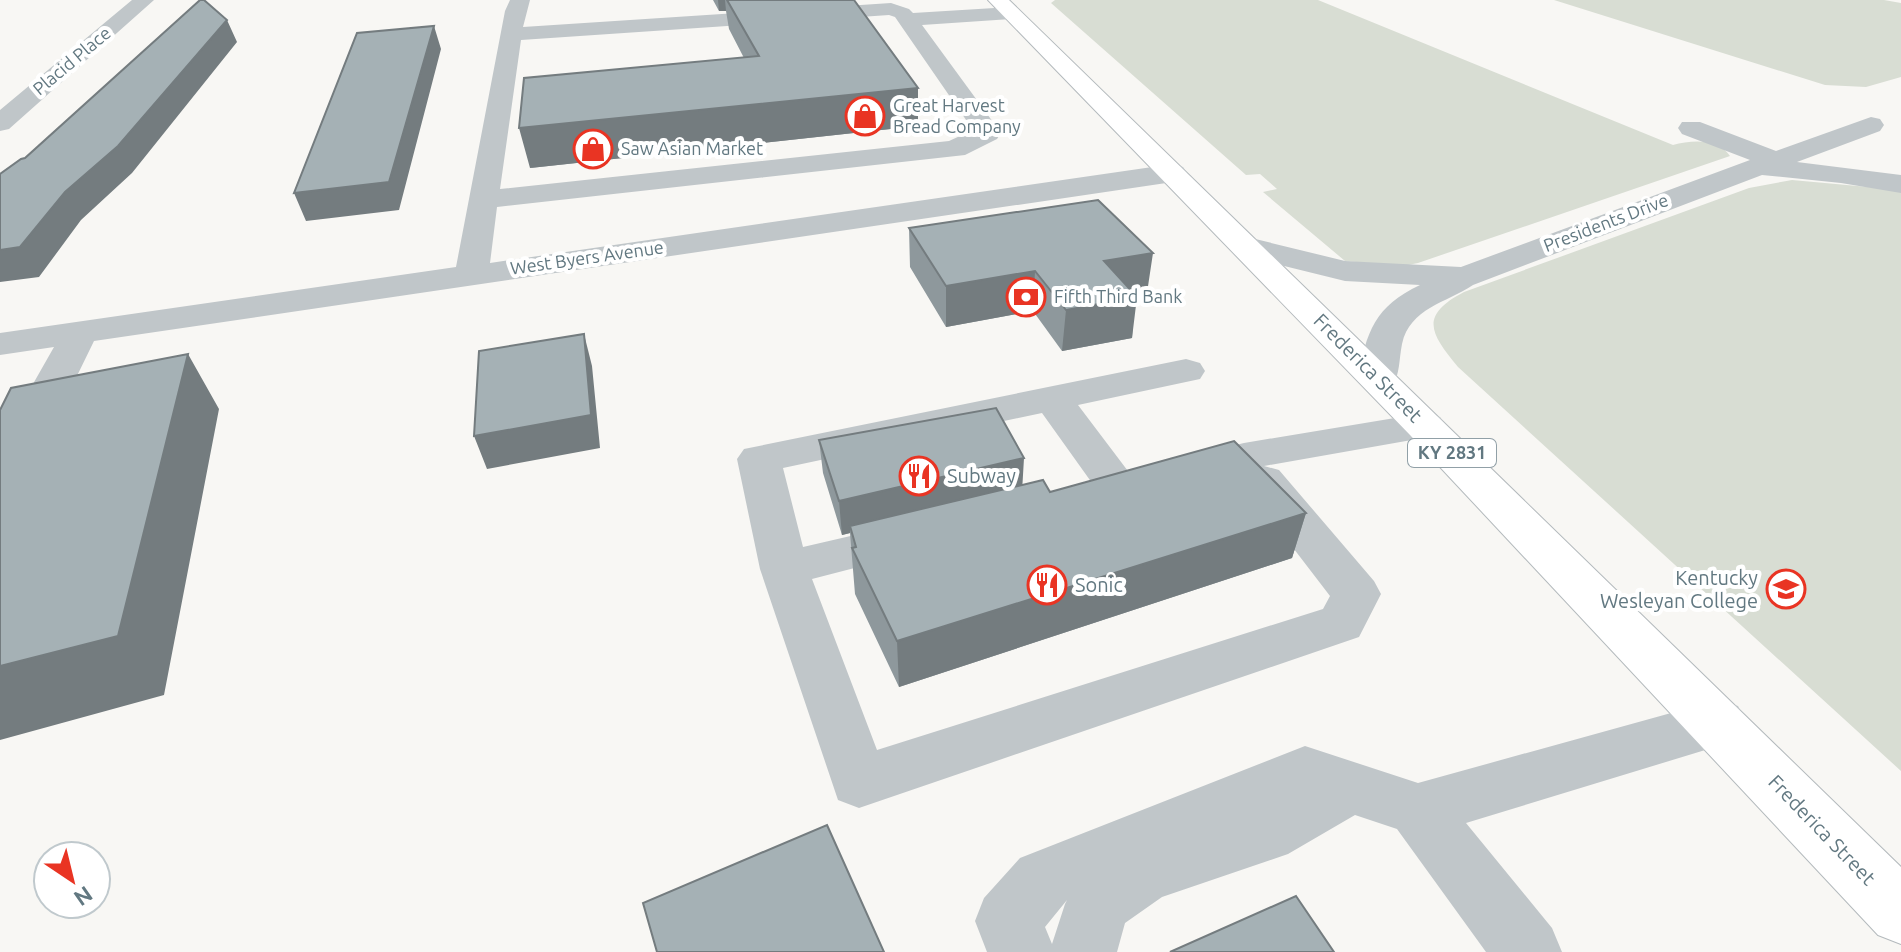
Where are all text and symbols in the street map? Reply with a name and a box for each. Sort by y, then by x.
street label: Placid Place [28,22,114,98]
shop icon: Great Harvest Bread Company [844,95,886,137]
place label: Great Harvest Bread Company [893,95,1021,136]
shop icon: Saw Asian Market [572,128,614,170]
place label: Saw Asian Market [621,138,763,158]
street label: Presidents Drive [1540,189,1671,255]
street label: West Byers Avenue [509,236,665,278]
bank icon: Fifth Third Bank [1005,276,1047,318]
place label: Fifth Third Bank [1054,286,1182,306]
street label: Frederica Street [1309,309,1427,427]
road number: KY 2831 [1408,439,1496,467]
restaurant icon: Subway [898,455,940,497]
place label: Subway [947,464,1016,487]
restaurant icon: Sonic [1026,564,1068,606]
place label: Kentucky Wesleyan College [1600,566,1758,612]
school or university icon: Kentucky Wesleyan College [1765,568,1807,610]
place label: Sonic [1075,573,1123,596]
street label: Frederica Street [1764,770,1881,889]
north arrow [32,840,112,920]
text: N [70,882,98,912]

